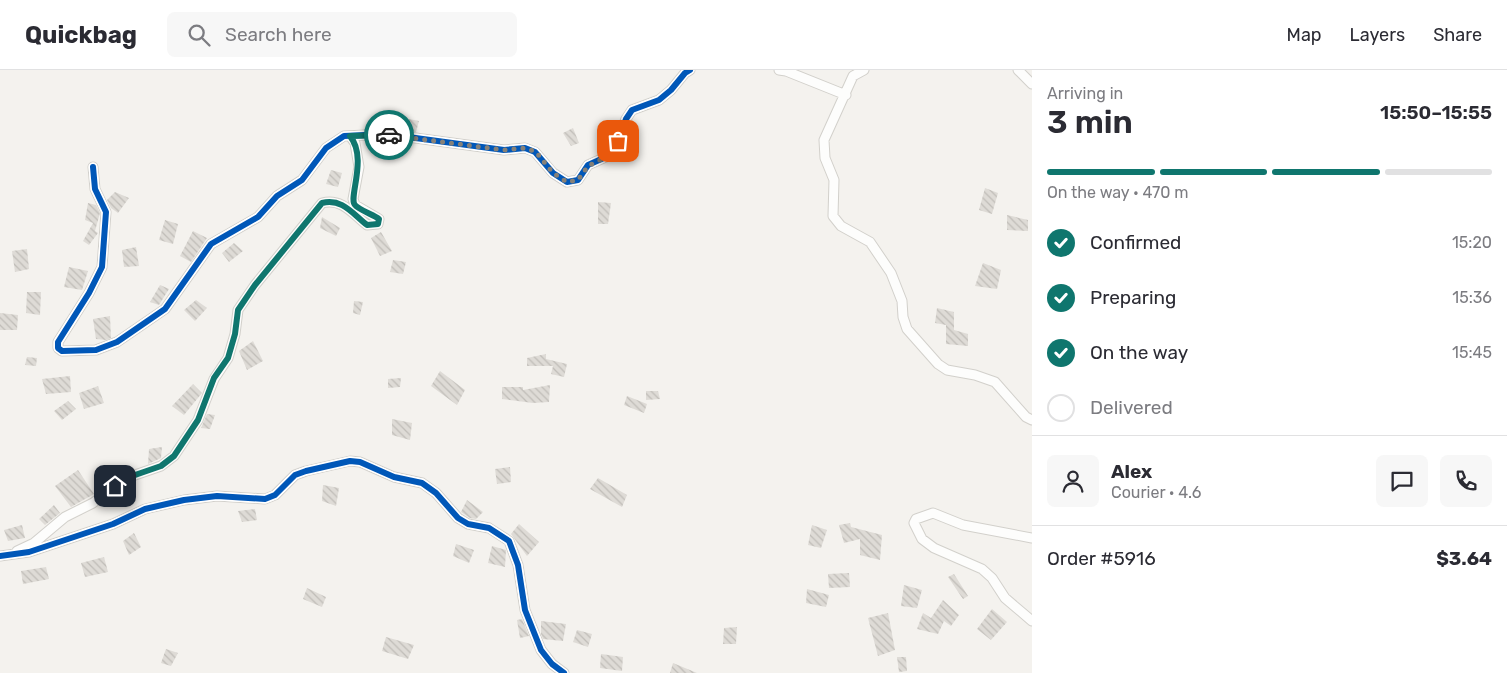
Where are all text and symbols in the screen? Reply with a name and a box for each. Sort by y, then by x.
search box [167,12,517,57]
text: Quickbag [25,21,137,49]
icon: search [185,21,213,49]
text: Search here [225,23,332,46]
text: Map [1287,24,1322,46]
text: Layers [1350,24,1405,46]
text: Share [1433,24,1482,46]
text: Arriving in [1047,84,1123,103]
text: 15:50–15:55 [1380,101,1492,124]
text: 3 min [1047,103,1133,141]
courier [364,110,414,160]
pin [597,120,639,162]
icon: car [375,121,403,149]
icon: bag [604,127,632,155]
text: On the way · 470 m [1047,183,1189,202]
icon: check [1047,229,1075,257]
text: Confirmed [1090,231,1181,254]
text: 15:20 [1452,233,1492,252]
icon: check [1047,284,1075,312]
text: Preparing [1090,286,1176,309]
text: 15:36 [1452,288,1492,307]
icon: check [1047,339,1075,367]
text: On the way [1090,341,1188,364]
text: 15:45 [1452,343,1492,362]
text: Delivered [1090,396,1173,419]
button: person [1047,455,1099,507]
button: chat [1376,455,1428,507]
button: phone [1440,455,1492,507]
text: Alex [1111,460,1152,483]
pin [94,465,136,507]
icon: home [101,472,129,500]
text: Courier · 4.6 [1111,483,1201,502]
text: Order #5916 [1047,547,1156,570]
text: $3.64 [1436,547,1492,570]

